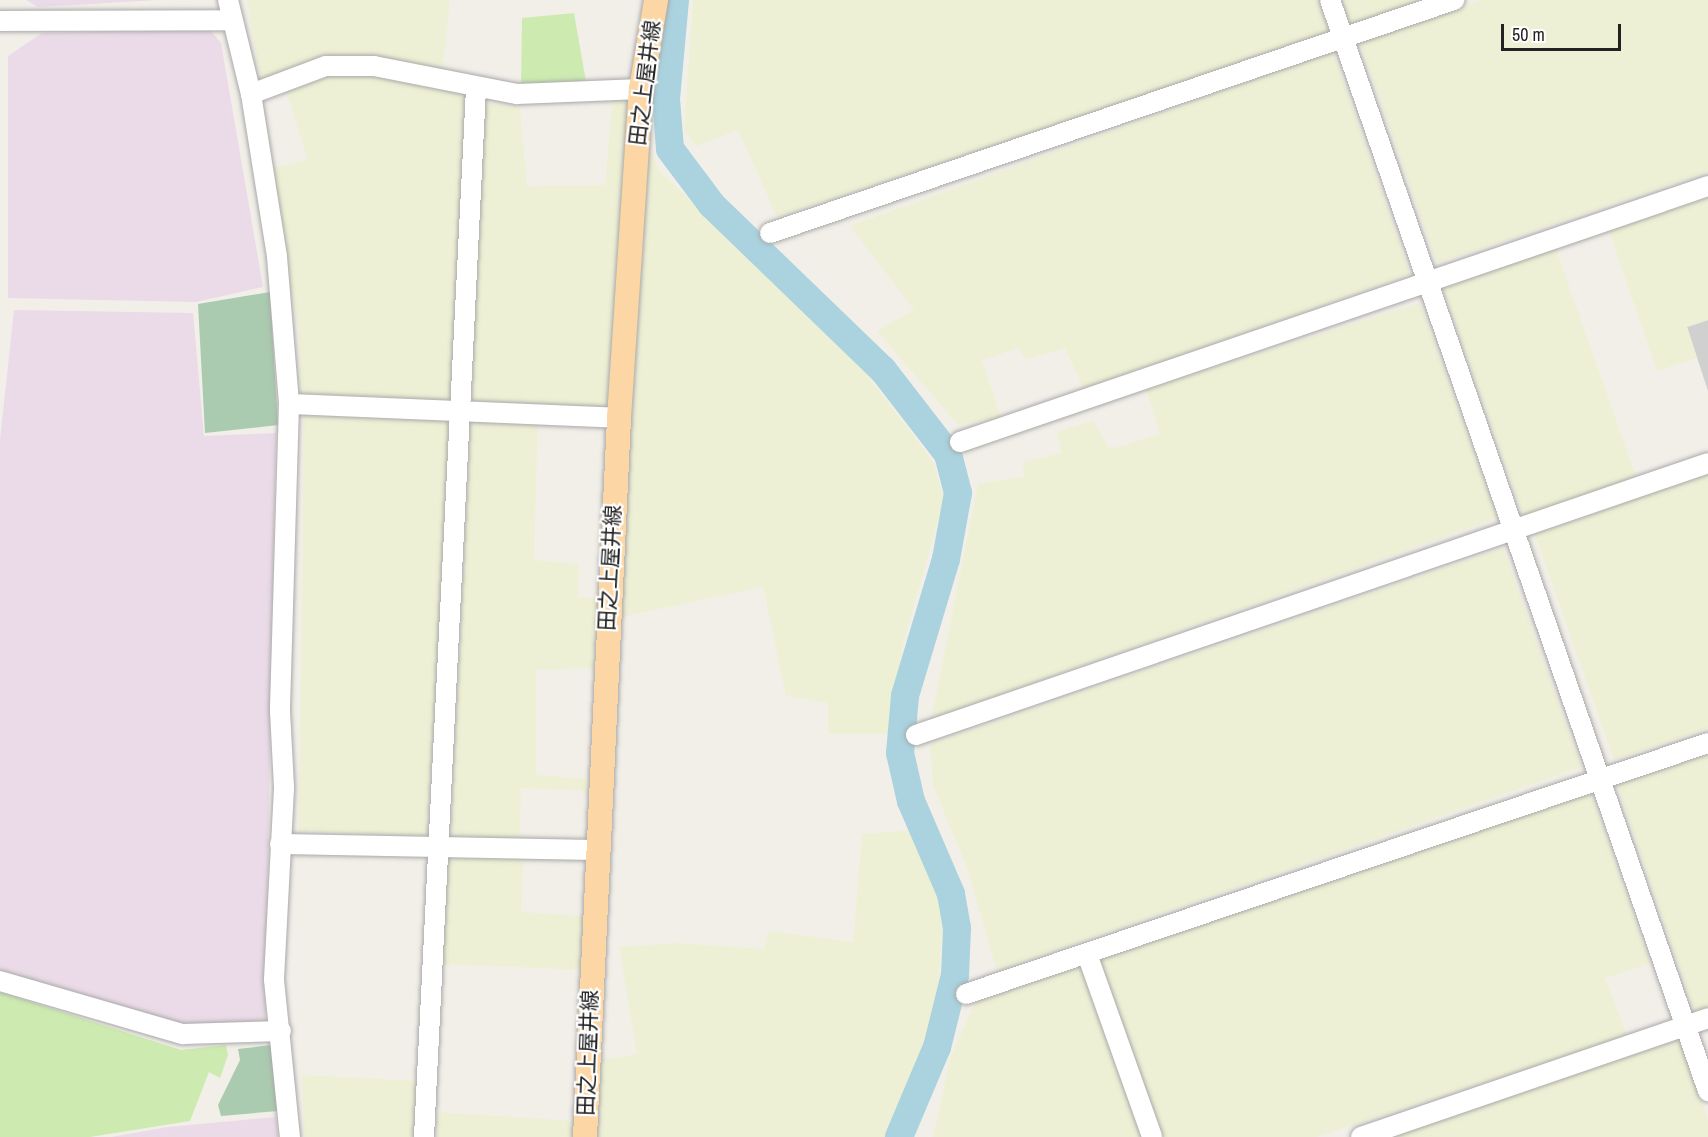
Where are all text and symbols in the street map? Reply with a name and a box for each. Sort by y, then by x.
scale bar [1504,12,1624,50]
street label: 田之上屋井線 [625,19,665,147]
text: 50 m [1512,22,1545,47]
street label: 田之上屋井線 [594,504,626,632]
street label: 田之上屋井線 [573,990,603,1116]

